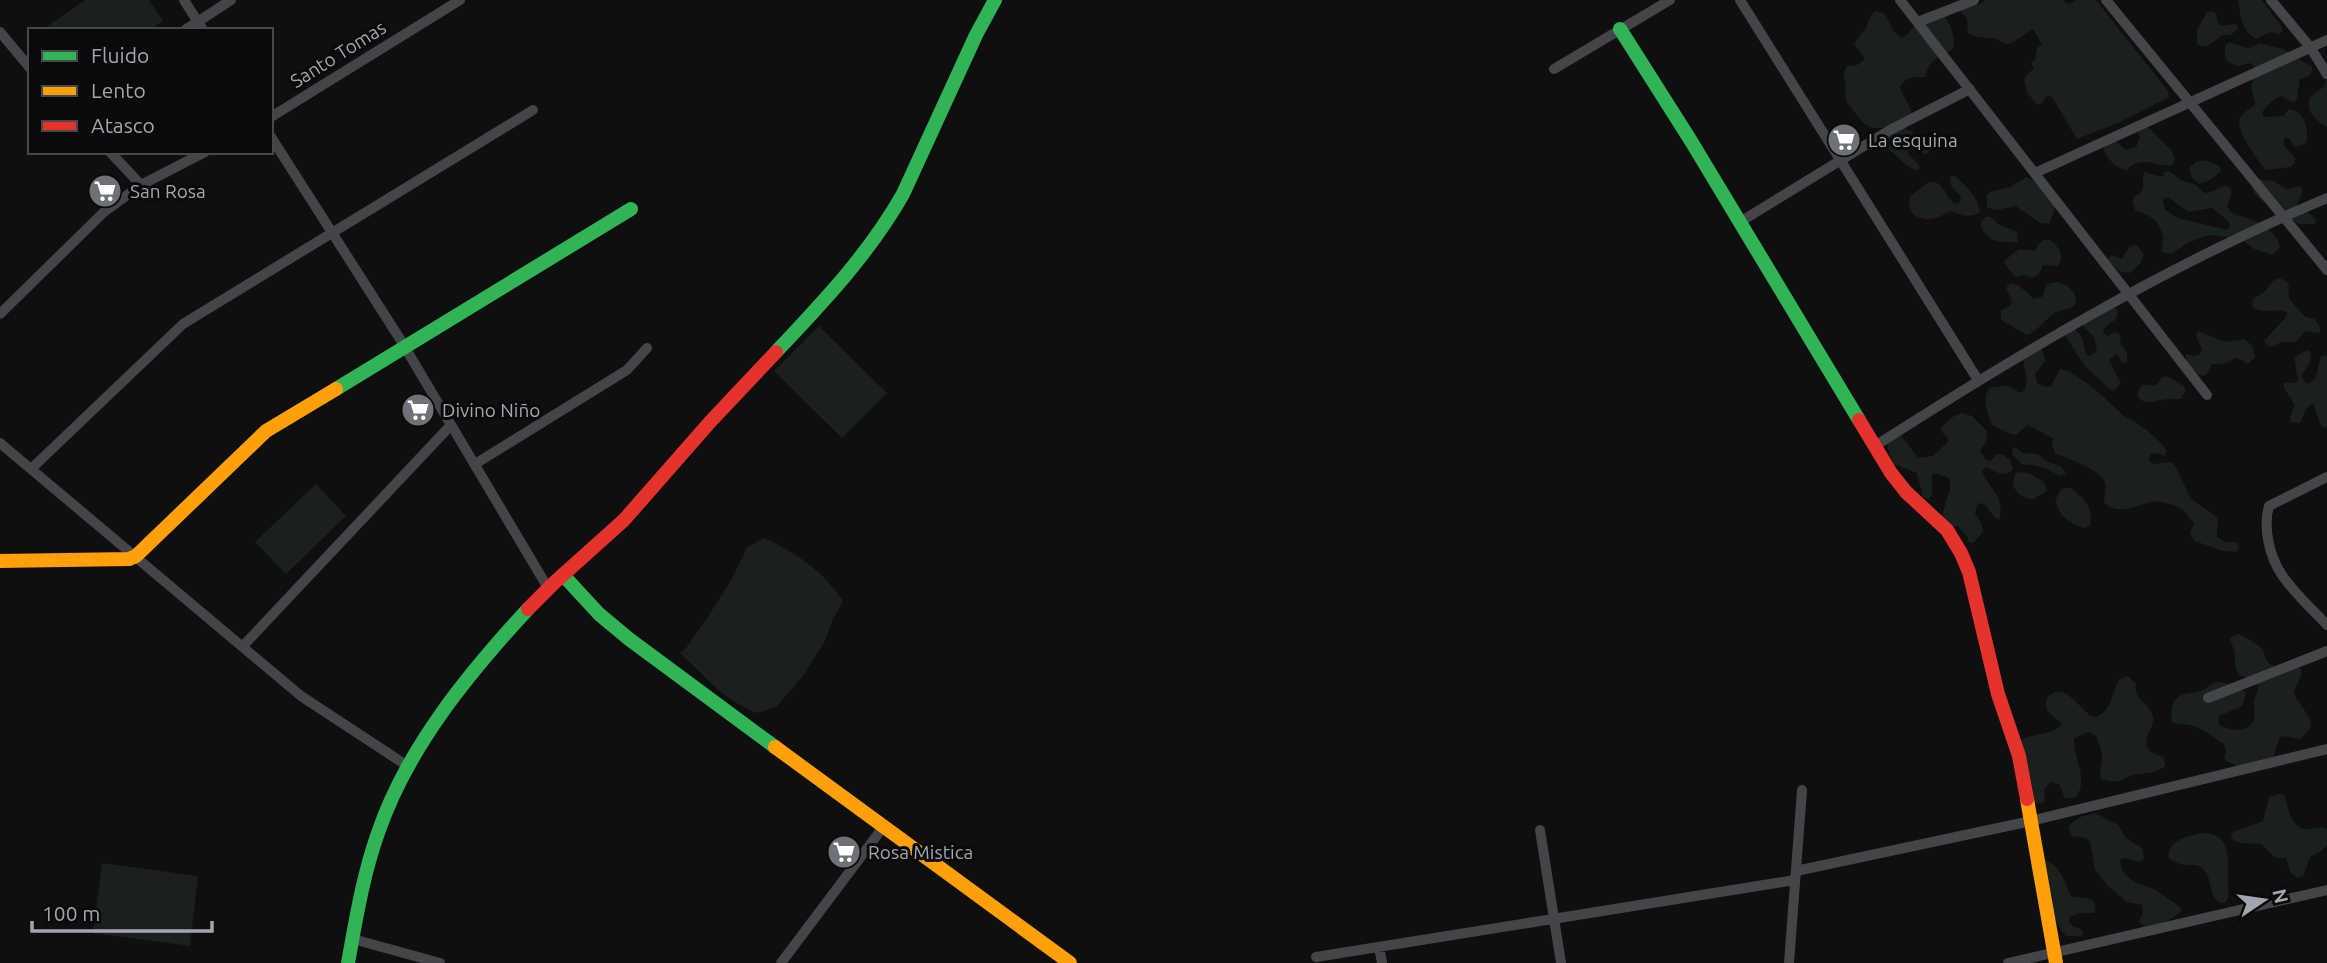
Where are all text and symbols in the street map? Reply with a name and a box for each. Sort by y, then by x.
street label: Santo Tomas [286,16,390,92]
legend [28,28,273,154]
text: Fluido [91,43,149,67]
text: Lento [91,78,146,102]
text: Atasco [91,113,155,137]
supermarket icon: La esquina [1825,121,1863,159]
place label: La esquina [1868,129,1958,151]
supermarket icon: San Rosa [86,172,124,210]
place label: San Rosa [130,180,206,202]
supermarket icon: Divino Niño [399,391,437,429]
place label: Divino Niño [442,399,540,421]
supermarket icon: Rosa Mistica [825,833,863,871]
place label: Rosa Mistica [868,841,973,863]
north arrow [2229,865,2299,935]
text: N [2268,887,2293,906]
scale bar [32,890,212,934]
text: 100 m [42,901,100,925]

